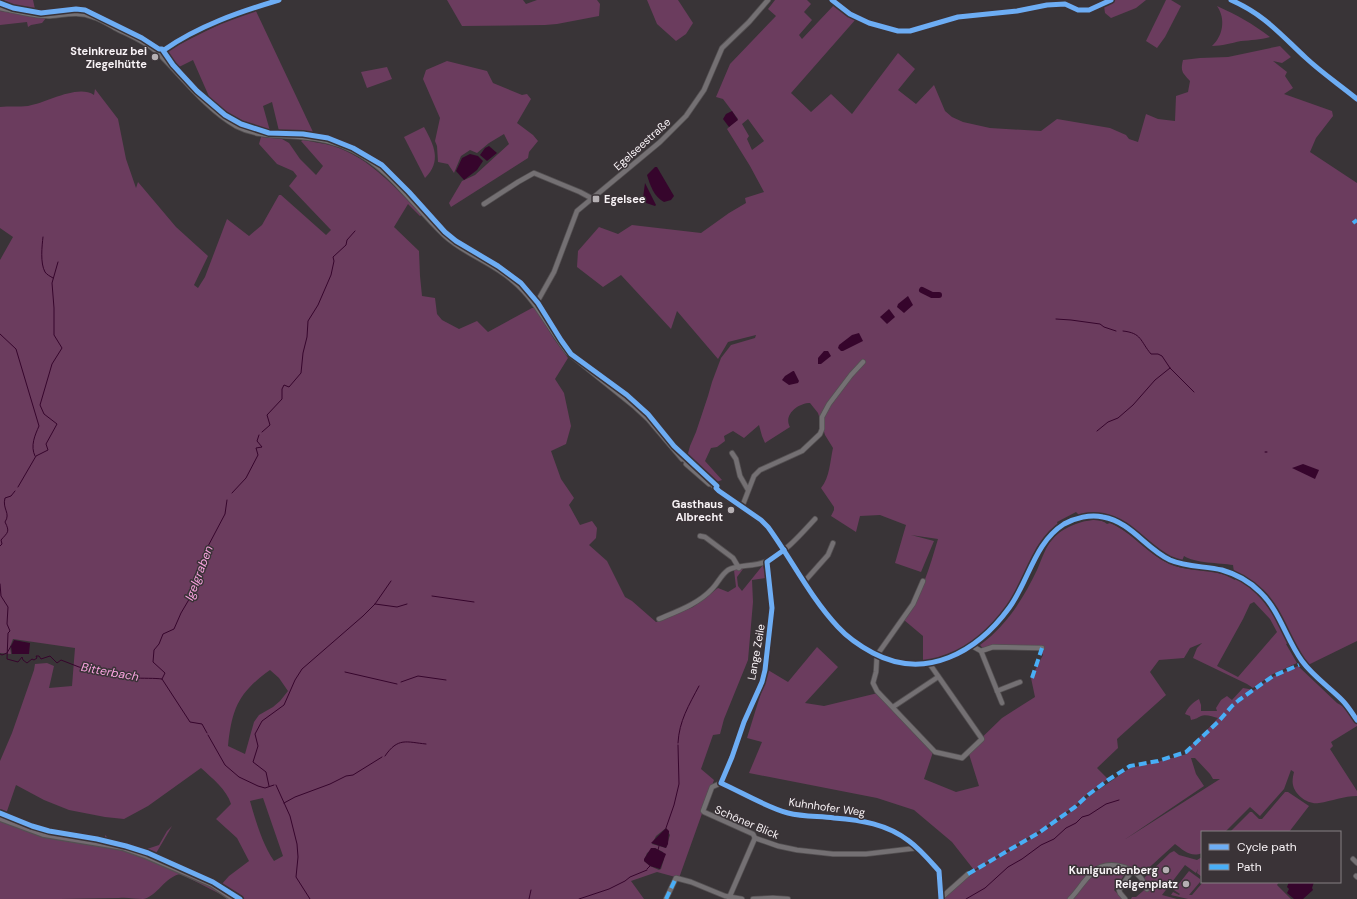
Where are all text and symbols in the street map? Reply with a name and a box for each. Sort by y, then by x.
place label: Steinkreuz bei Ziegelhütte [70,44,147,71]
marker: Steinkreuz bei Ziegelhütte [150,52,160,62]
street label: Egelseestraße [611,115,673,173]
place label: Egelsee [604,192,646,206]
marker: Egelsee [591,194,601,204]
place label: Gasthaus Albrecht [672,497,723,524]
marker: Gasthaus Albrecht [726,505,736,515]
water label: Igelgraben [181,543,217,603]
street label: Lange Zeile [744,623,768,681]
water label: Bitterbach [80,659,140,685]
street label: Kuhnhofer Weg [788,795,866,819]
street label: Schöner Blick [713,802,782,842]
legend [1201,831,1341,883]
text: Cycle path [1237,839,1297,855]
text: Path [1237,859,1262,875]
place label: Kunigundenberg [1069,863,1158,877]
marker: Kunigundenberg [1161,865,1171,875]
place label: Reigenplatz [1115,877,1178,891]
marker: Reigenplatz [1181,879,1191,889]

